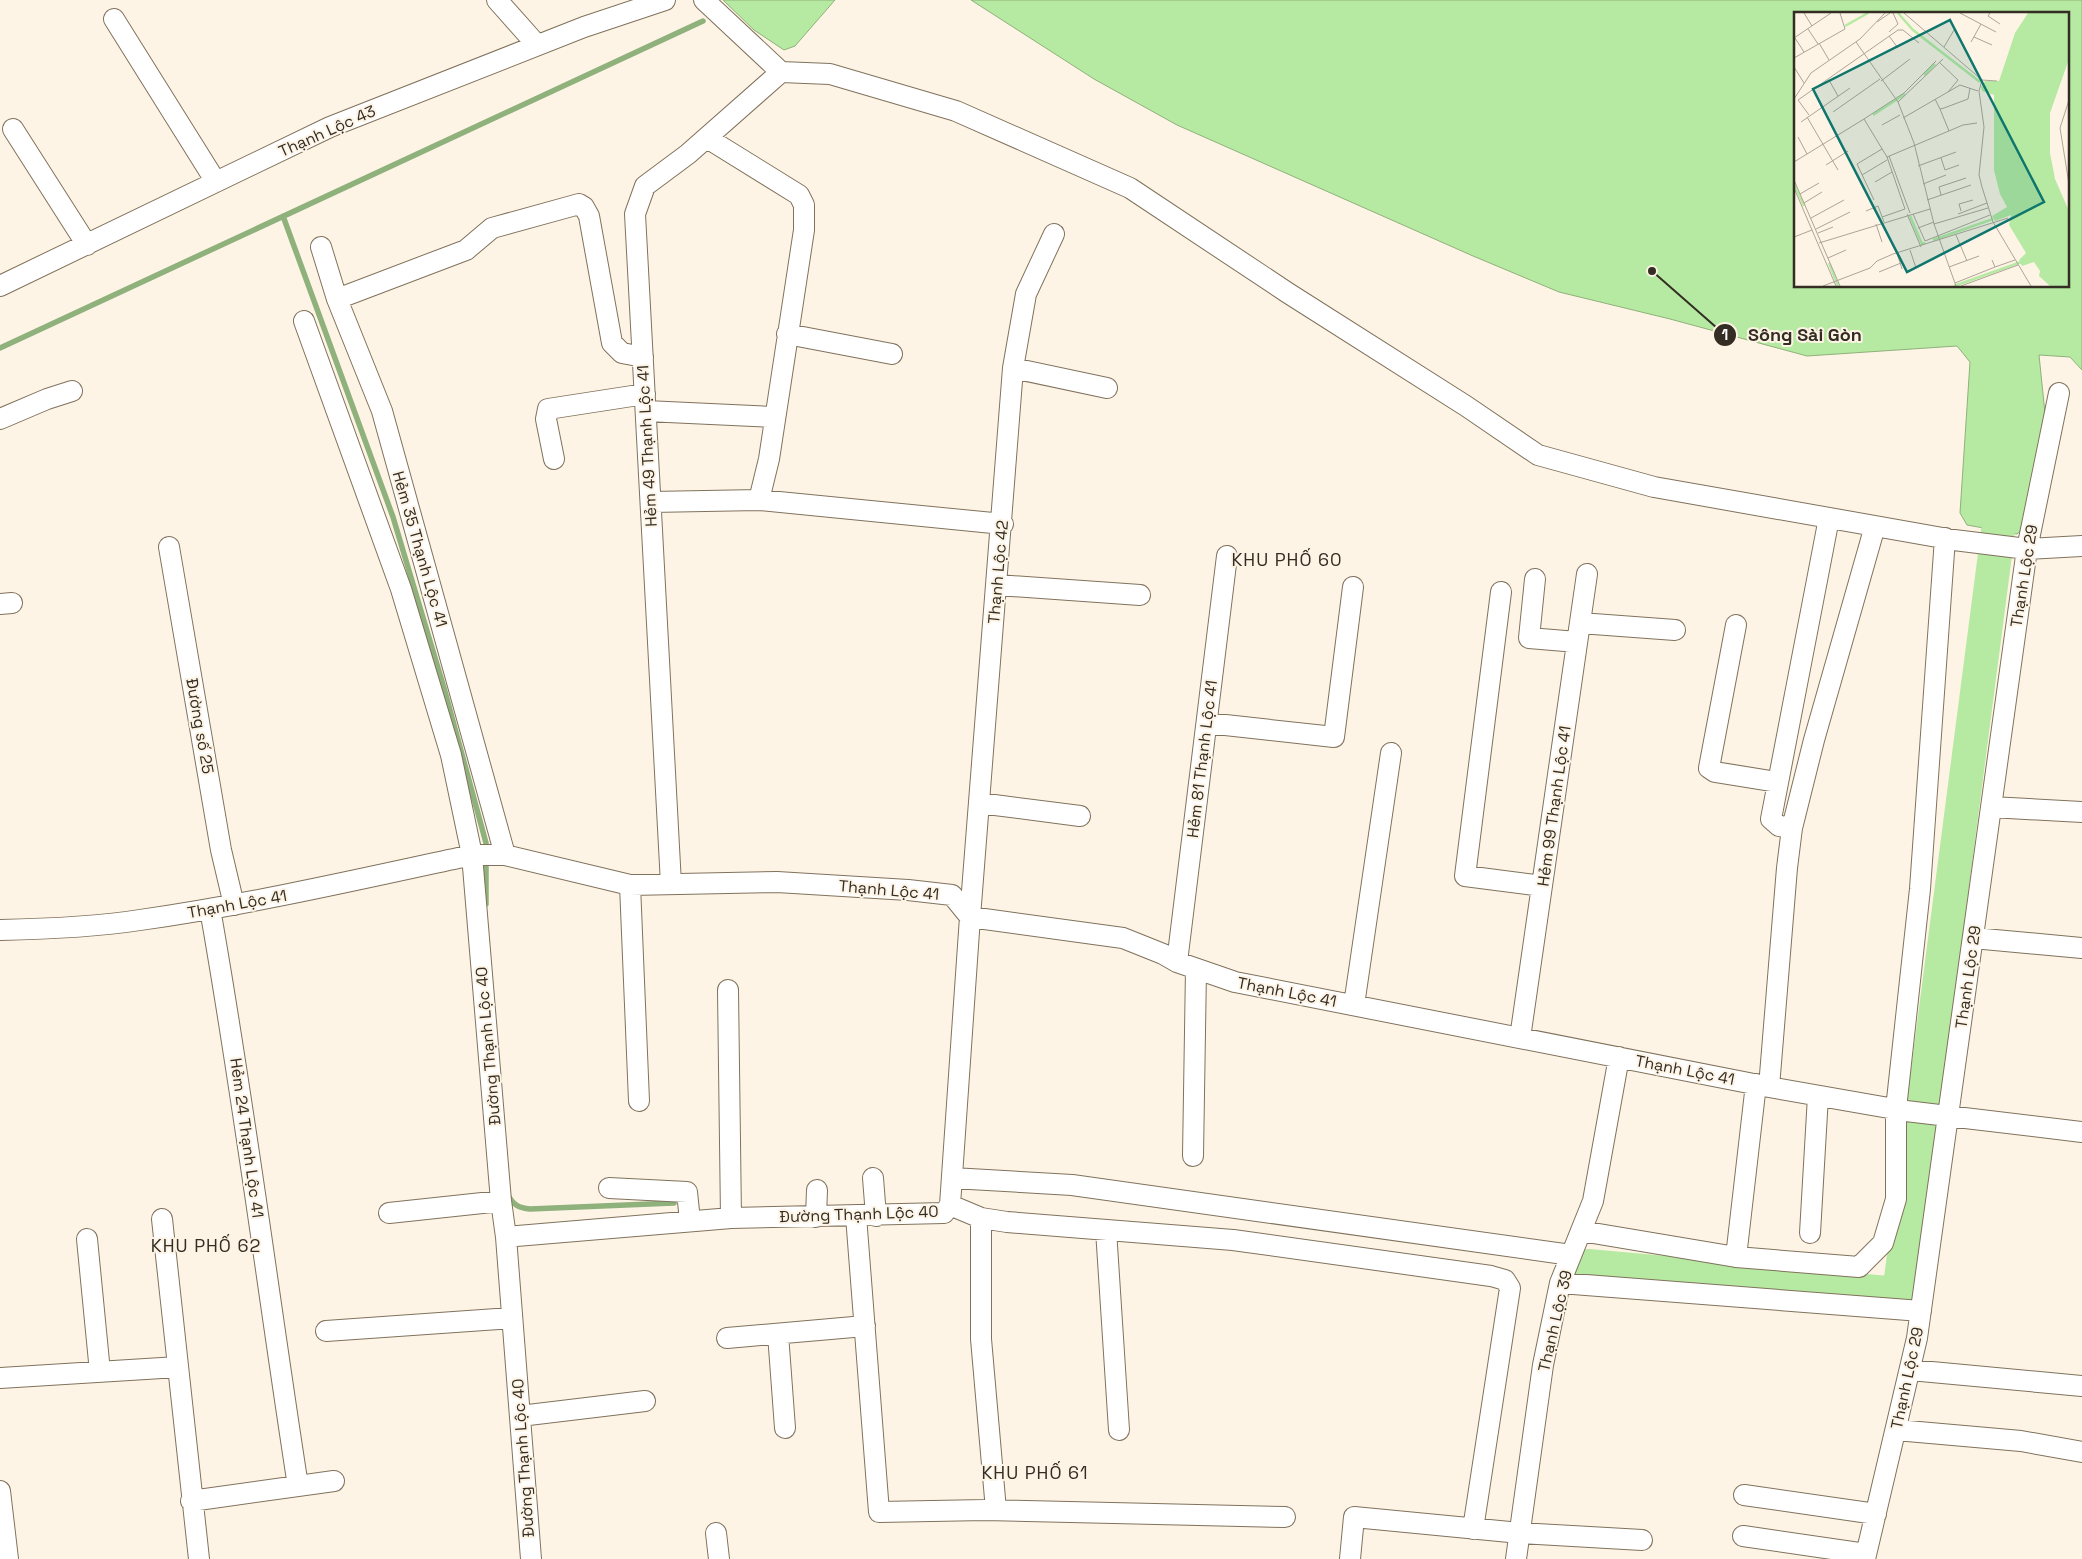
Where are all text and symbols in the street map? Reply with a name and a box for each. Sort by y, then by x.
inset map [1794,12,2070,288]
street label: Thạnh Lộc 43 [275,100,379,162]
callout: Sông Sài Gòn [1713,318,1872,351]
text: Sông Sài Gòn [1748,323,1862,346]
text: 1 [1722,325,1728,344]
street label: Hẻm 49 Thạnh Lộc 41 [632,365,662,527]
street label: Hẻm 35 Thạnh Lộc 41 [388,468,452,630]
street label: Thạnh Lộc 42 [983,519,1013,625]
street label: Thạnh Lộc 29 [2006,523,2042,629]
district label: KHU PHỐ 60 [1231,548,1343,571]
street label: Đường số 25 [181,677,219,775]
street label: Hẻm 81 Thạnh Lộc 41 [1182,679,1222,839]
street label: Hẻm 99 Thạnh Lộc 41 [1532,724,1576,888]
street label: Thạnh Lộc 41 [838,875,940,905]
street label: Thạnh Lộc 41 [186,885,288,923]
street label: Thạnh Lộc 29 [1950,924,1986,1030]
street label: Đường Thạnh Lộc 40 [471,966,505,1126]
street label: Thạnh Lộc 41 [1236,972,1338,1012]
street label: Thạnh Lộc 41 [1634,1050,1736,1090]
street label: Hẻm 24 Thạnh Lộc 41 [225,1057,269,1219]
street label: Đường Thạnh Lộc 40 [779,1201,939,1227]
district label: KHU PHỐ 62 [151,1234,261,1257]
street label: Thạnh Lộc 39 [1533,1268,1577,1374]
street label: Thạnh Lộc 29 [1886,1325,1928,1431]
street label: Đường Thạnh Lộc 40 [507,1378,539,1538]
district label: KHU PHỐ 61 [981,1461,1089,1484]

